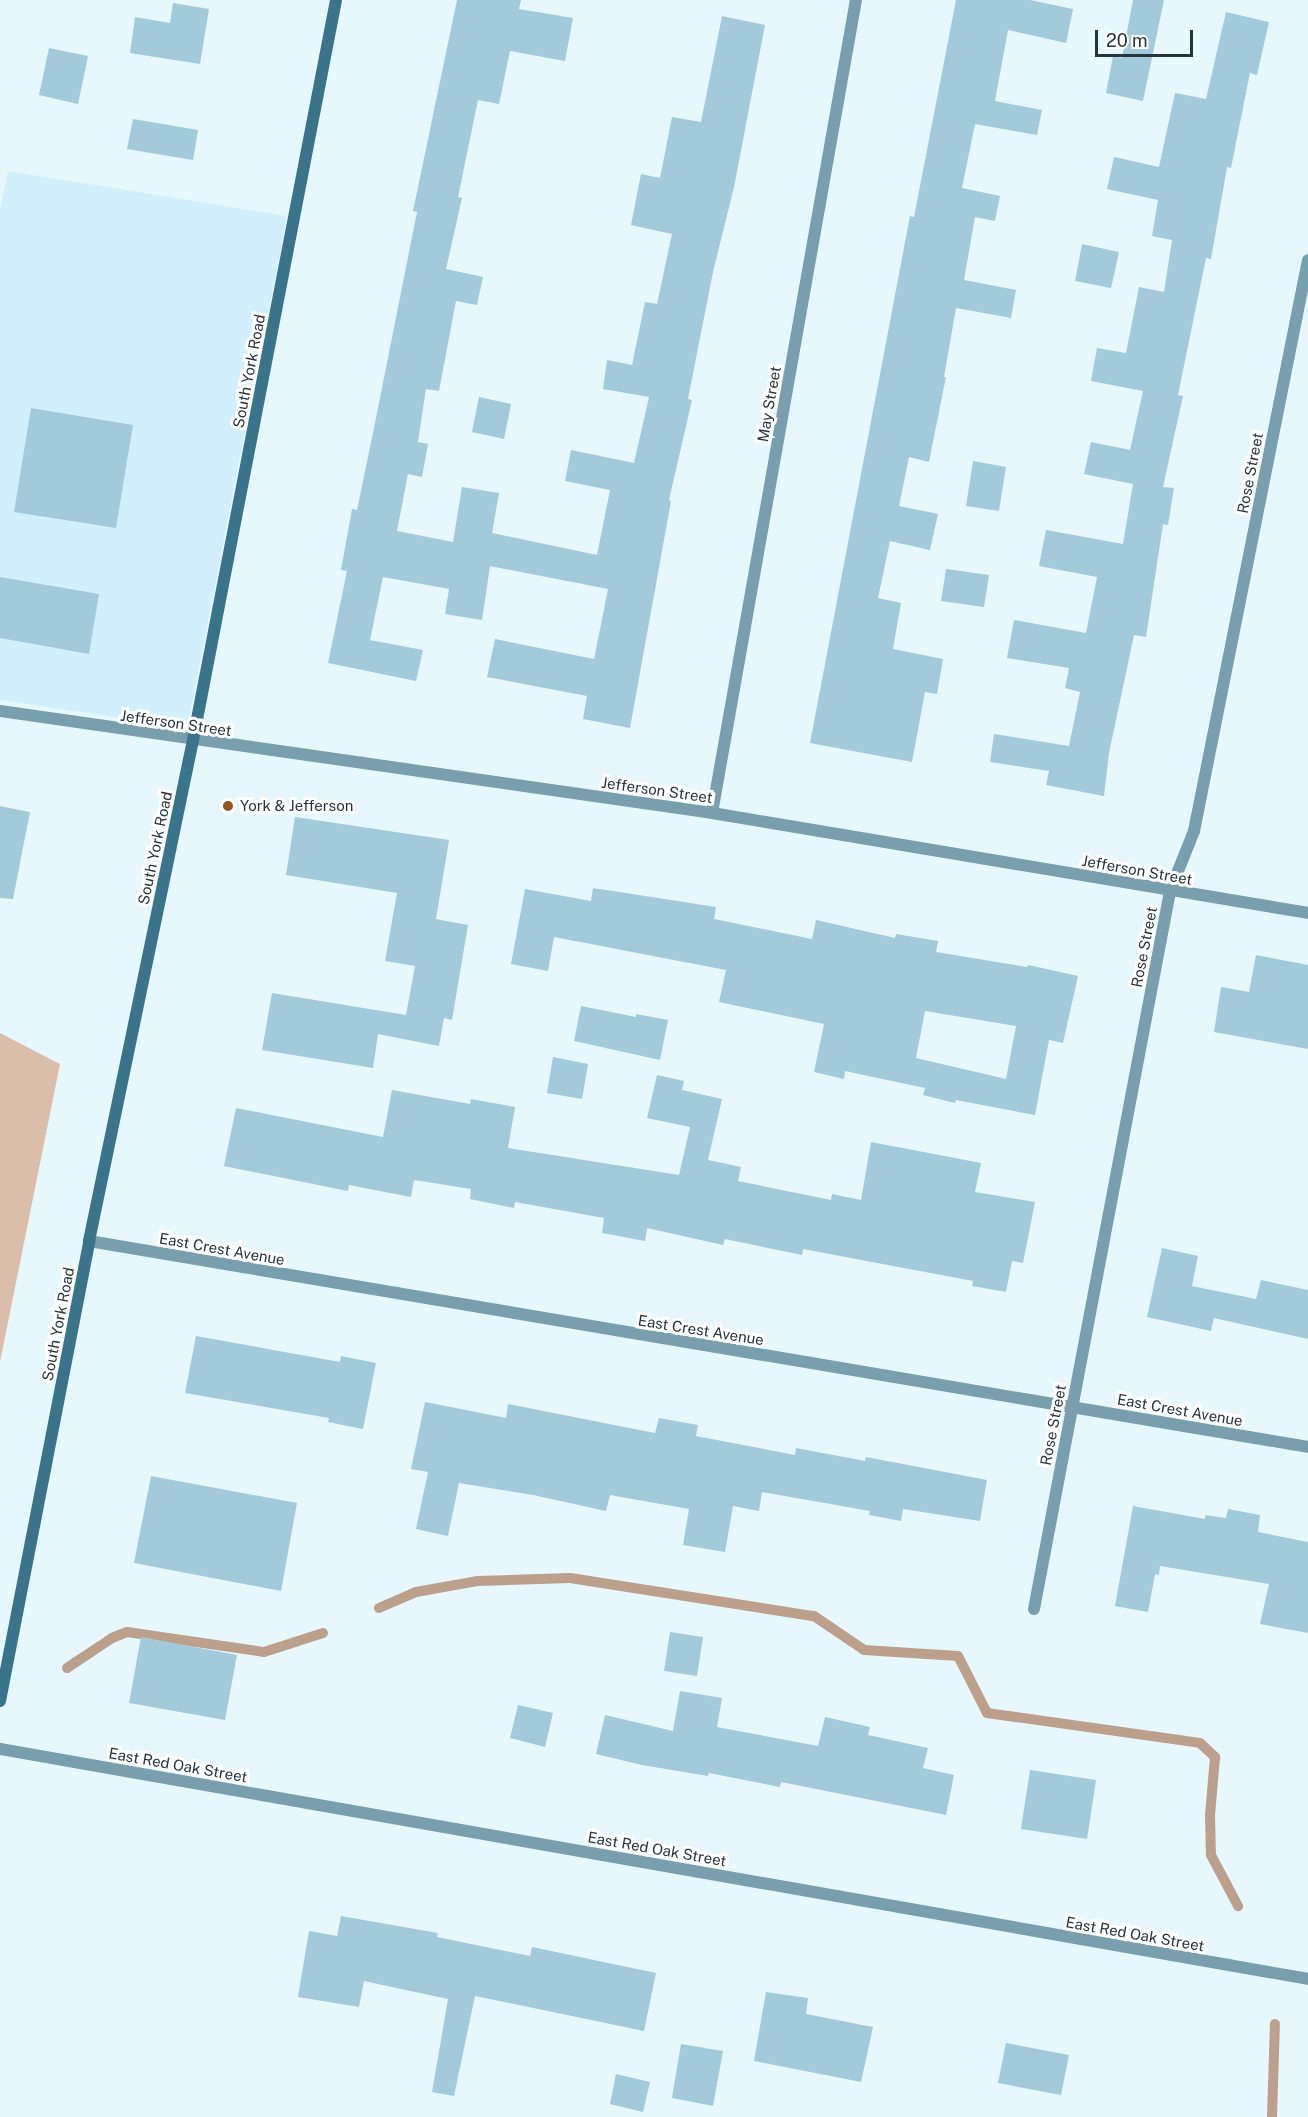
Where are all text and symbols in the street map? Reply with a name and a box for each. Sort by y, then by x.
scale bar [1098,18,1196,56]
text: 20 m [1106,30,1148,51]
street label: South York Road [229,313,269,429]
street label: May Street [753,365,785,443]
street label: Rose Street [1233,431,1267,515]
street label: Jefferson Street [119,706,233,740]
street label: Jefferson Street [600,773,714,807]
street label: South York Road [134,790,176,906]
place label: York & Jefferson [240,797,353,815]
marker: York & Jefferson [221,799,235,813]
street label: Jefferson Street [1080,851,1194,889]
street label: Rose Street [1127,905,1161,989]
street label: East Crest Avenue [158,1229,286,1269]
street label: South York Road [38,1266,78,1382]
street label: East Crest Avenue [637,1311,765,1349]
street label: Rose Street [1036,1383,1070,1467]
street label: East Crest Avenue [1116,1390,1244,1430]
street label: East Red Oak Street [107,1744,249,1786]
street label: East Red Oak Street [586,1828,728,1870]
street label: East Red Oak Street [1064,1913,1206,1955]

